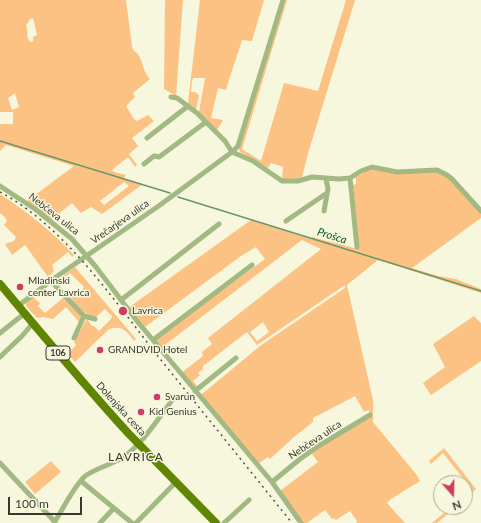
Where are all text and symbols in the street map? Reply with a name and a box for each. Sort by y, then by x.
street label: Nebčeva ulica [26,191,82,237]
street label: Vrečarjeva ulica [88,197,152,247]
water label: Prošca [316,225,348,247]
place label: Mladinski center Lavrica [28,275,89,298]
marker: Mladinski center Lavrica [15,282,25,292]
marker: Lavrica [117,305,129,317]
place label: Lavrica [132,305,163,317]
place label: GRANDVID Hotel [108,344,187,356]
marker: GRANDVID Hotel [95,345,105,355]
road number: 106 [46,346,70,360]
street label: Dolenjska cesta [94,379,148,439]
place label: Svarun [165,391,195,403]
marker: Svarun [152,392,162,402]
place label: Kid Genius [149,406,197,418]
marker: Kid Genius [136,407,146,417]
street label: Nebčeva ulica [286,418,344,462]
district label: LAVRICA [108,450,164,464]
north arrow [433,475,473,515]
scale bar [10,489,84,515]
text: 100 m [15,496,49,511]
text: N [451,498,463,513]

